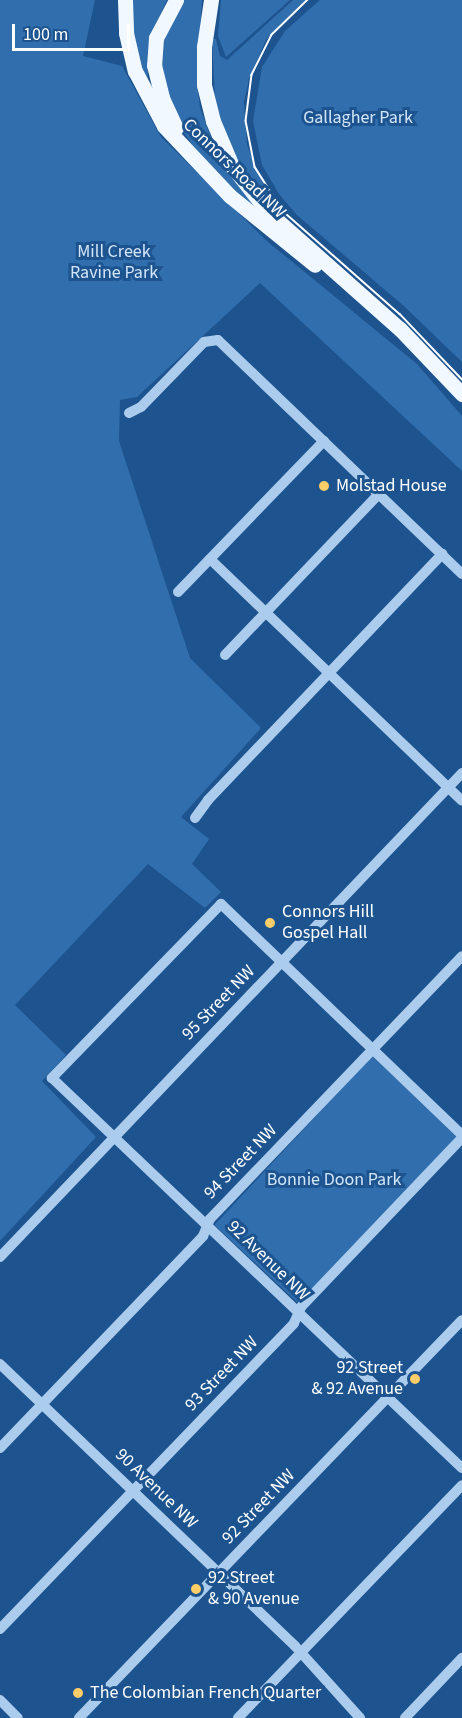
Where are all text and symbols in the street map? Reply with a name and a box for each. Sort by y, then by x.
scale bar [15,12,134,50]
text: 100 m [23,22,68,47]
park label: Gallagher Park [303,107,413,129]
street label: Connors Road NW [178,114,290,224]
park label: Mill Creek Ravine Park [70,242,158,284]
place label: Molstad House [336,475,447,497]
marker: Molstad House [317,479,331,493]
place label: Connors Hill Gospel Hall [282,902,374,944]
marker: Connors Hill Gospel Hall [263,916,277,930]
street label: 95 Street NW [178,961,260,1045]
street label: 94 Street NW [200,1120,282,1204]
park label: Bonnie Doon Park [267,1169,401,1191]
street label: 92 Avenue NW [222,1216,314,1306]
street label: 93 Street NW [181,1332,263,1416]
place label: 92 Street & 92 Avenue [311,1358,403,1400]
marker: 92 Street & 92 Avenue [408,1372,422,1386]
street label: 90 Avenue NW [110,1444,202,1534]
street label: 92 Street NW [218,1465,300,1549]
place label: 92 Street & 90 Avenue [208,1568,300,1610]
marker: 92 Street & 90 Avenue [189,1582,203,1596]
place label: The Colombian French Quarter [90,1682,321,1704]
marker: The Colombian French Quarter [71,1686,85,1700]

